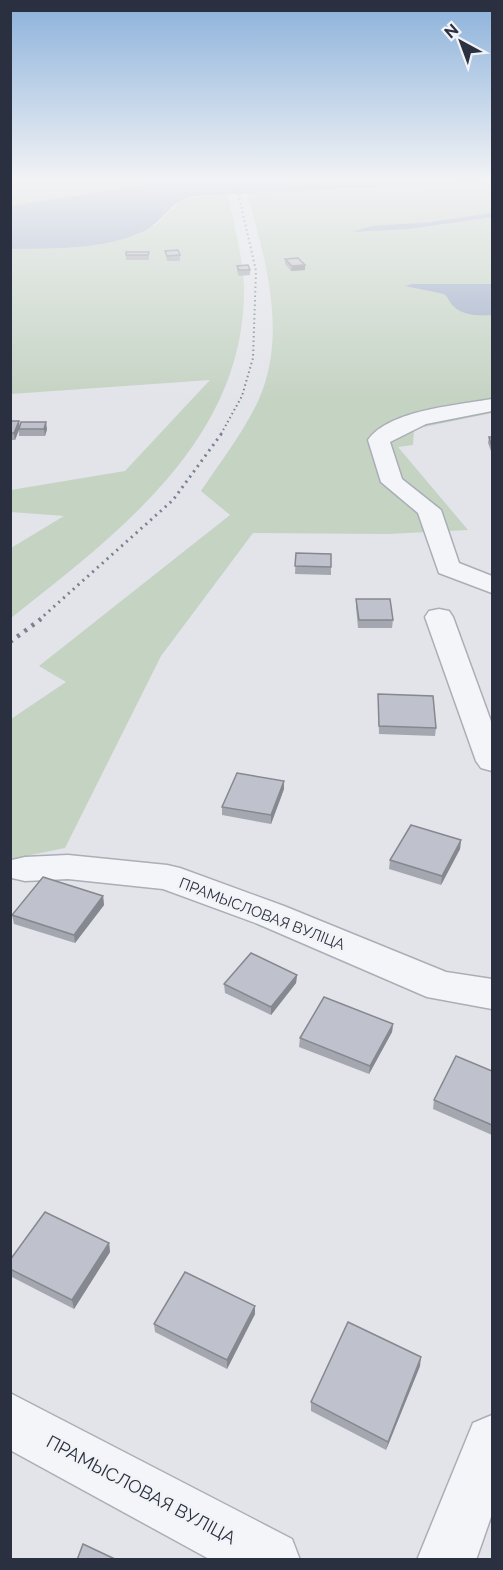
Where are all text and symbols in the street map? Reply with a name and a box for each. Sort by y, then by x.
north arrow [431,12,491,72]
text: N [441,20,462,42]
street label: ПРАМЫСЛОВАЯ ВУЛІЦА [177,874,347,954]
street label: ПРАМЫСЛОВАЯ ВУЛІЦА [43,1431,239,1548]

